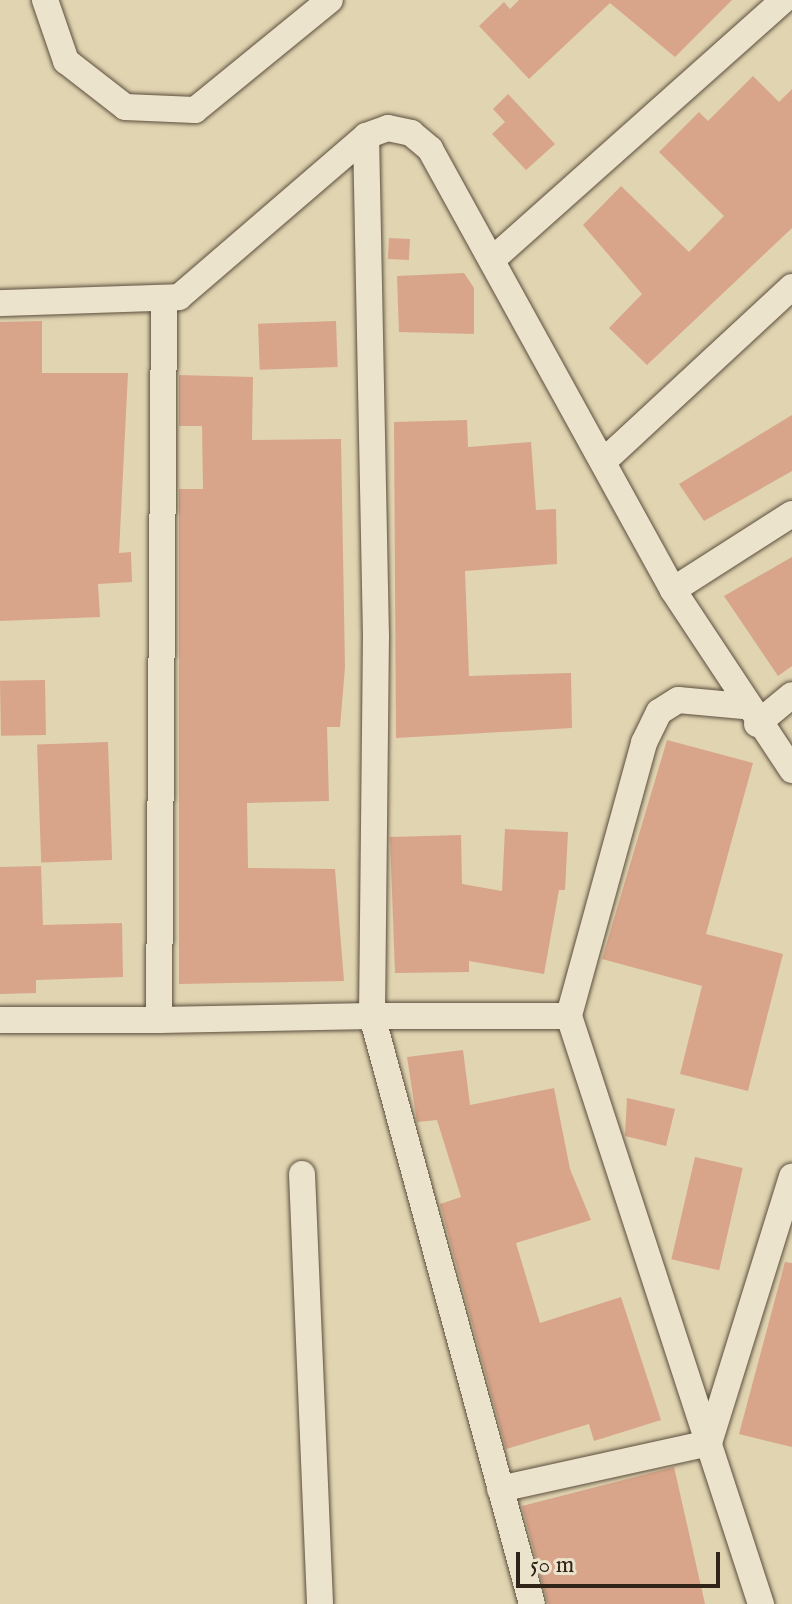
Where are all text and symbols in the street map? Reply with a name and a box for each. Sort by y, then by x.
scale bar [520,1536,724,1586]
text: 50 m [530,1550,574,1581]

